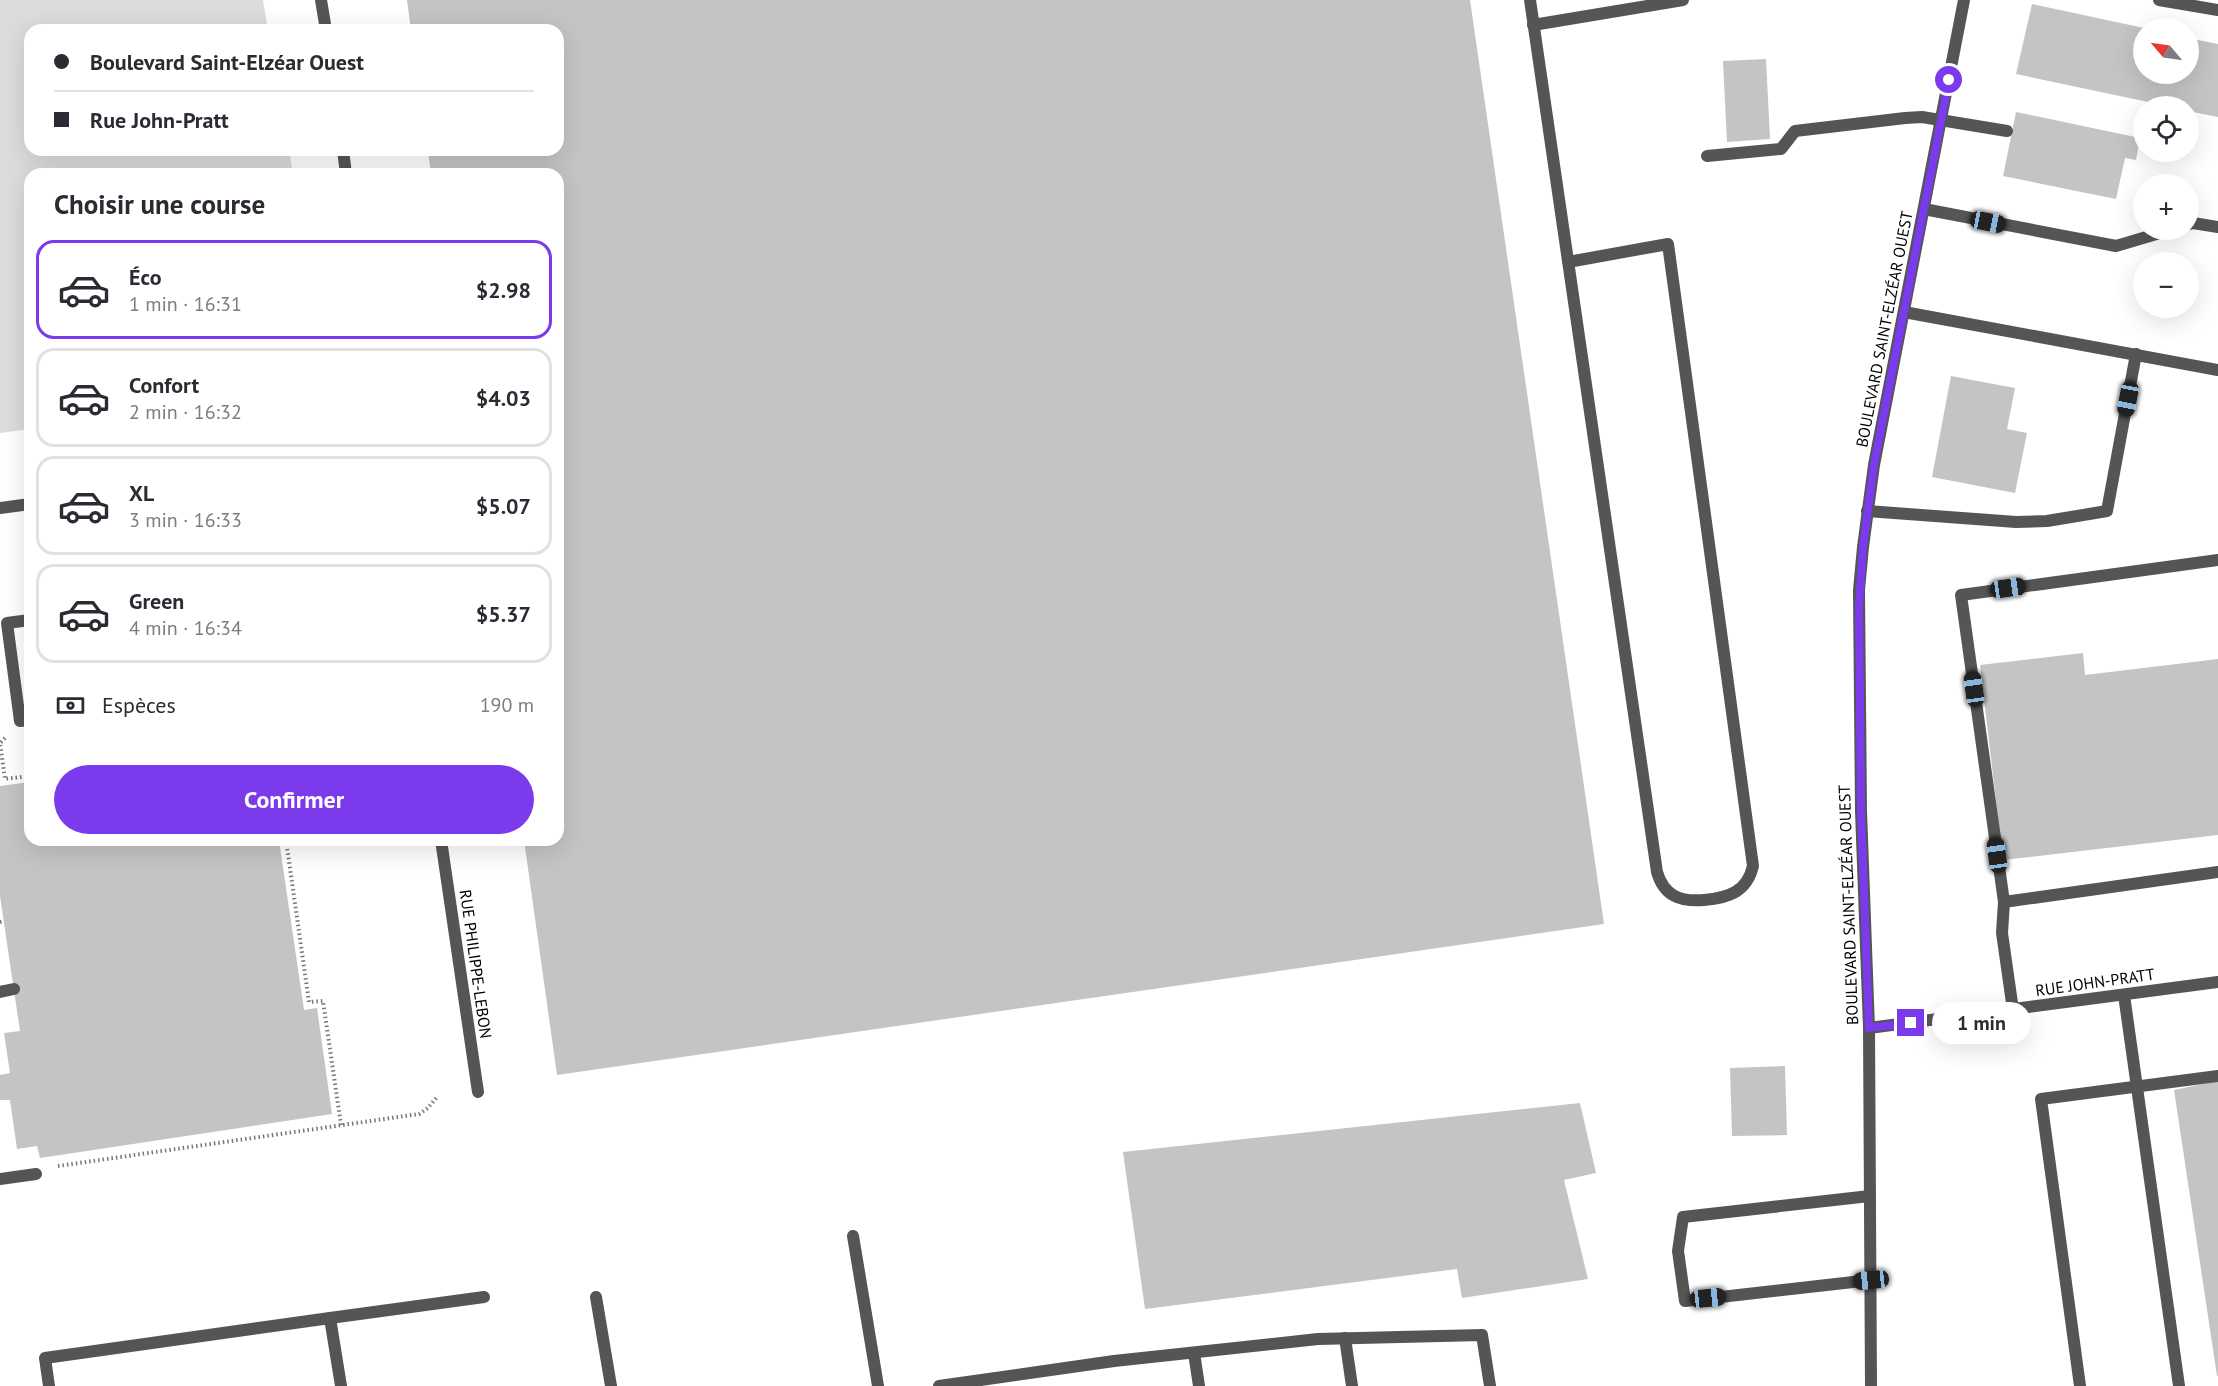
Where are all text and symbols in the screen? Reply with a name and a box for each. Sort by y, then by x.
north arrow [2133,18,2199,84]
map controls [2133,18,2199,318]
text: Boulevard Saint-Elzéar Ouest [90,48,364,76]
route start [1935,66,1962,93]
button: locate [2133,96,2199,162]
text: Rue John-Pratt [90,106,229,134]
button: + [2133,174,2199,240]
text: Choisir une course [54,187,265,221]
street label: BOULEVARD SAINT-ELZÉAR OUEST [1851,209,1917,449]
car [1969,210,2007,234]
button: − [2133,252,2199,318]
icon: car [57,263,111,317]
text: Éco [129,263,161,291]
text: $2.98 [476,276,531,304]
text: 1 min · 16:31 [129,291,242,317]
icon: car [57,371,111,425]
text: Confort [129,371,199,399]
car [2116,380,2140,418]
text: $4.03 [476,384,531,412]
text: 2 min · 16:32 [129,399,242,425]
icon: car [57,479,111,533]
text: XL [129,479,154,507]
text: $5.07 [476,492,531,520]
text: 3 min · 16:33 [129,507,242,533]
car [1989,577,2027,599]
icon: car [57,587,111,641]
text: Green [129,587,184,615]
text: $5.37 [476,600,531,628]
text: 4 min · 16:34 [129,615,242,641]
car [1963,670,1985,708]
icon: cash [54,689,87,722]
text: Espèces [102,691,176,719]
text: 190 m [480,692,534,718]
button: Confirmer [54,765,534,834]
street label: BOULEVARD SAINT-ELZÉAR OUEST [1834,784,1862,1025]
car [1986,836,2008,874]
street label: RUE PHILIPPE-LEBON [456,888,496,1040]
street label: RUE JOHN-PRATT [2034,964,2156,1000]
callout: 1 min [1932,1002,2031,1044]
route end [1897,1009,1924,1036]
text: 1 min [1957,1010,2006,1036]
car [1852,1269,1890,1291]
car [1689,1287,1727,1309]

